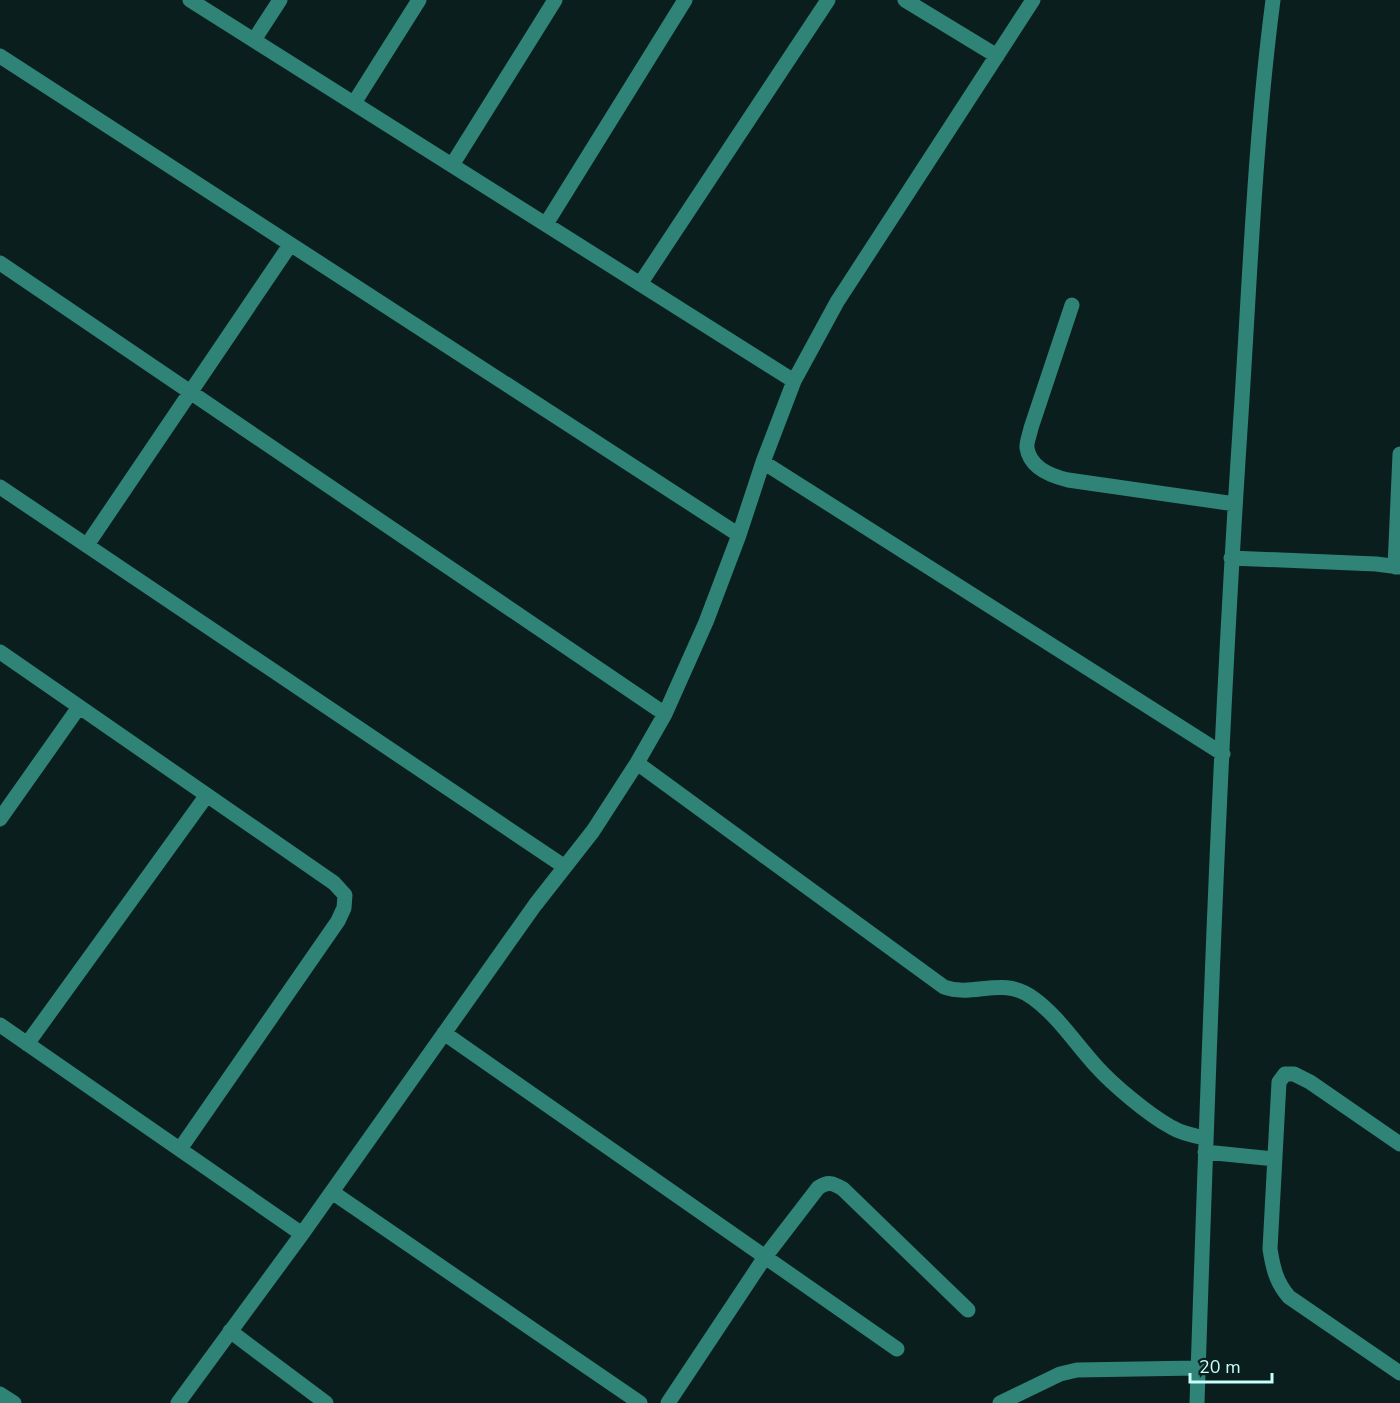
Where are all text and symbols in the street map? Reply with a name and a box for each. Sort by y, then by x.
scale bar [1190,1346,1272,1384]
text: 20 m [1199,1355,1241,1379]

